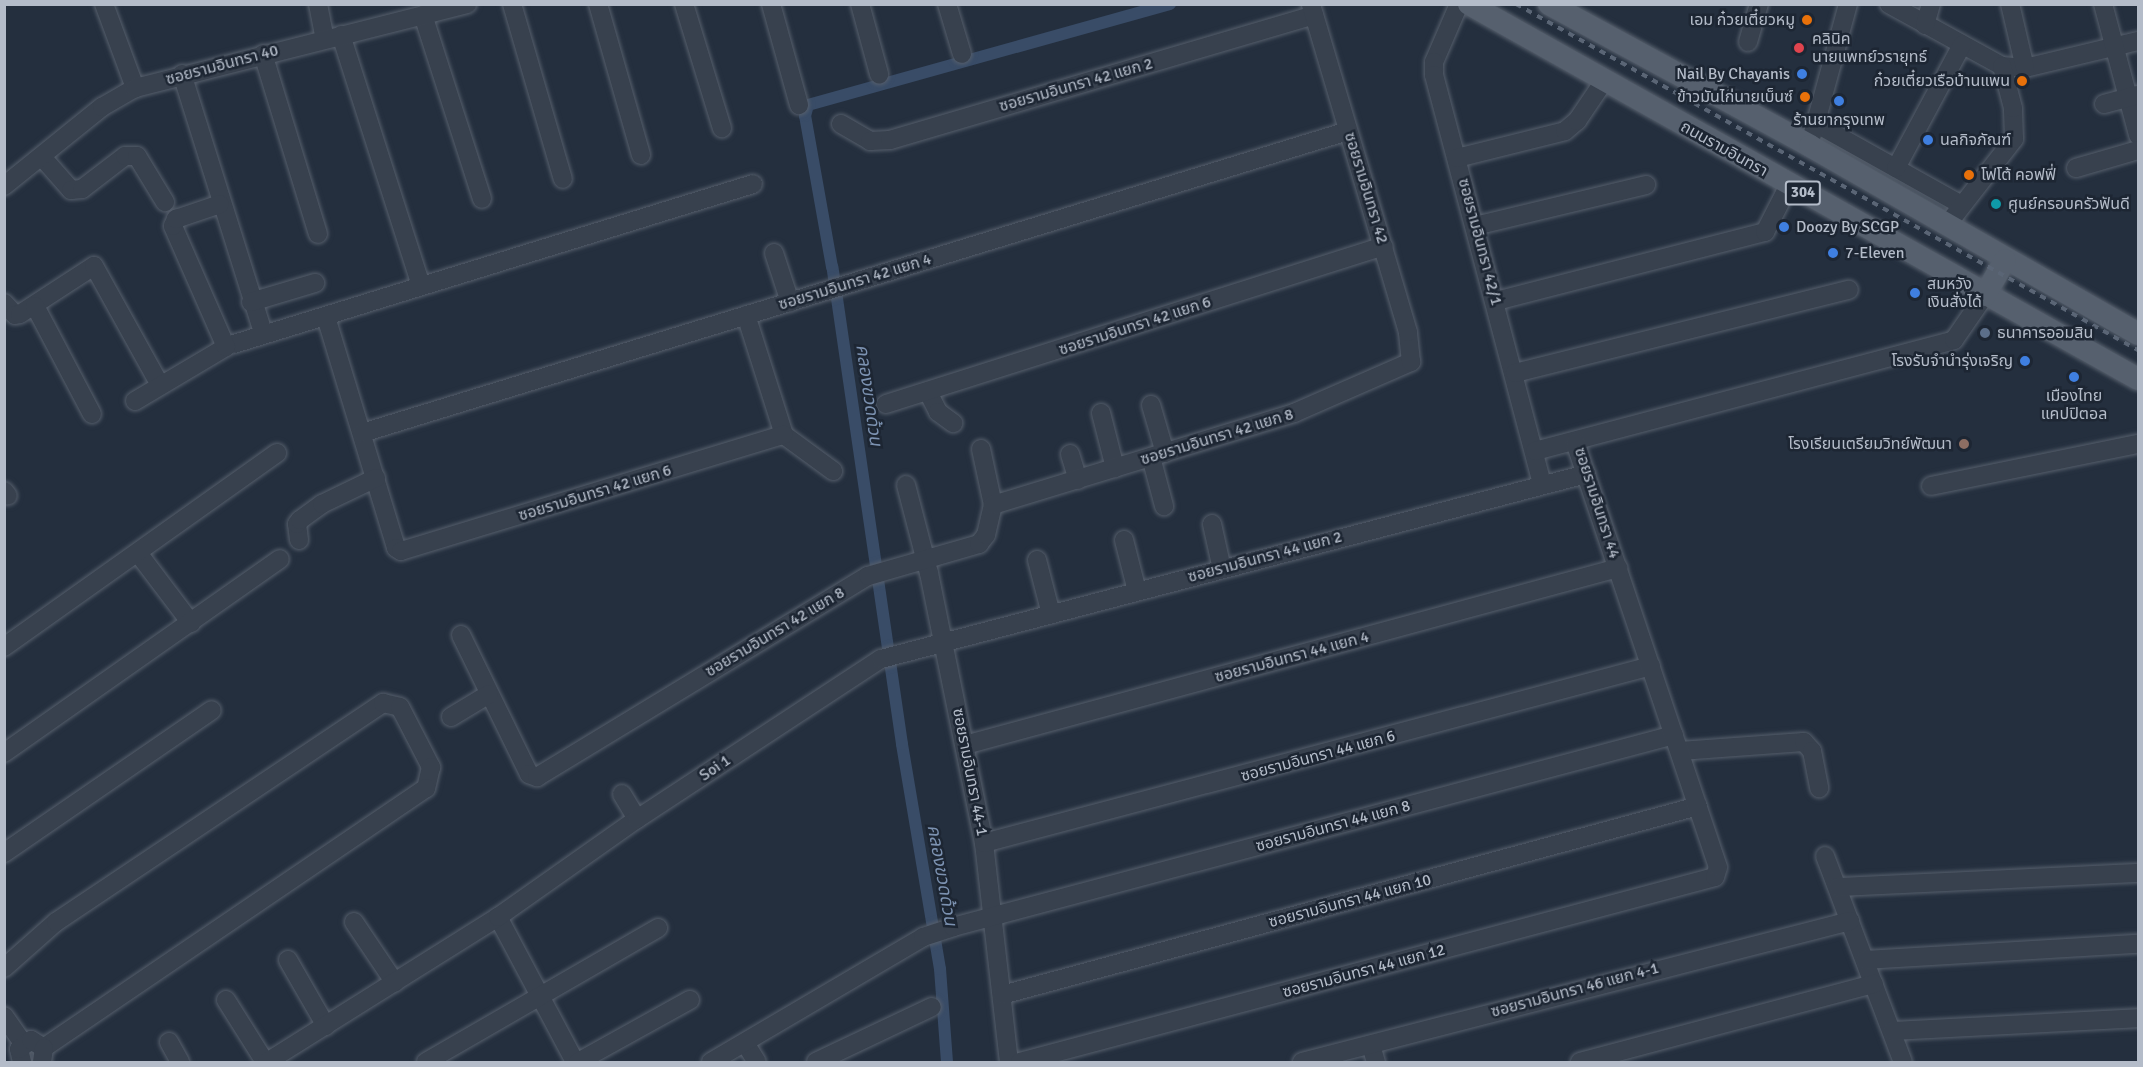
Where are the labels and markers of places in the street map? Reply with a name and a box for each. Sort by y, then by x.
place label: เอม ก๋วยเตี๋ยวหมู [1690,10,1795,30]
marker: เอม ก๋วยเตี๋ยวหมู [1800,13,1814,27]
place label: คลินิค นายแพทย์วรายุทธ์ [1812,29,1927,67]
marker: คลินิค นายแพทย์วรายุทธ์ [1790,39,1808,57]
place label: Nail By Chayanis [1676,64,1790,84]
marker: Nail By Chayanis [1795,67,1809,81]
place label: ก๋วยเตี๋ยวเรือบ้านแพน [1874,71,2010,91]
marker: ก๋วยเตี๋ยวเรือบ้านแพน [2015,74,2029,88]
place label: ข้าวมันไก่นายเบ็นซ์ [1677,87,1793,107]
marker: ข้าวมันไก่นายเบ็นซ์ [1798,90,1812,104]
marker: ร้านยากรุงเทพ [1832,94,1846,108]
place label: ร้านยากรุงเทพ [1793,110,1885,130]
place label: นลกิจภัณฑ์ [1940,130,2011,150]
marker: นลกิจภัณฑ์ [1921,133,1935,147]
place label: โฟโต้ คอฟฟี่ [1981,165,2056,185]
marker: โฟโต้ คอฟฟี่ [1962,168,1976,182]
place label: ศูนย์ครอบครัวฟันดี [2008,194,2130,214]
marker: ศูนย์ครอบครัวฟันดี [1989,197,2003,211]
place label: Doozy By SCGP [1796,217,1899,237]
marker: Doozy By SCGP [1777,220,1791,234]
place label: 7-Eleven [1845,243,1904,263]
marker: 7-Eleven [1826,246,1840,260]
place label: สมหวัง เงินสั่งได้ [1927,274,1982,312]
marker: สมหวัง เงินสั่งได้ [1908,286,1922,300]
place label: ธนาคารออมสิน [1997,323,2093,343]
marker: ธนาคารออมสิน [1978,326,1992,340]
place label: โรงรับจำนำรุ่งเจริญ [1892,351,2013,371]
marker: โรงรับจำนำรุ่งเจริญ [2018,354,2032,368]
marker: เมืองไทย แคปปิตอล [2067,370,2081,384]
place label: เมืองไทย แคปปิตอล [2041,386,2107,424]
place label: โรงเรียนเตรียมวิทย์พัฒนา [1788,434,1952,454]
marker: โรงเรียนเตรียมวิทย์พัฒนา [1957,437,1971,451]

